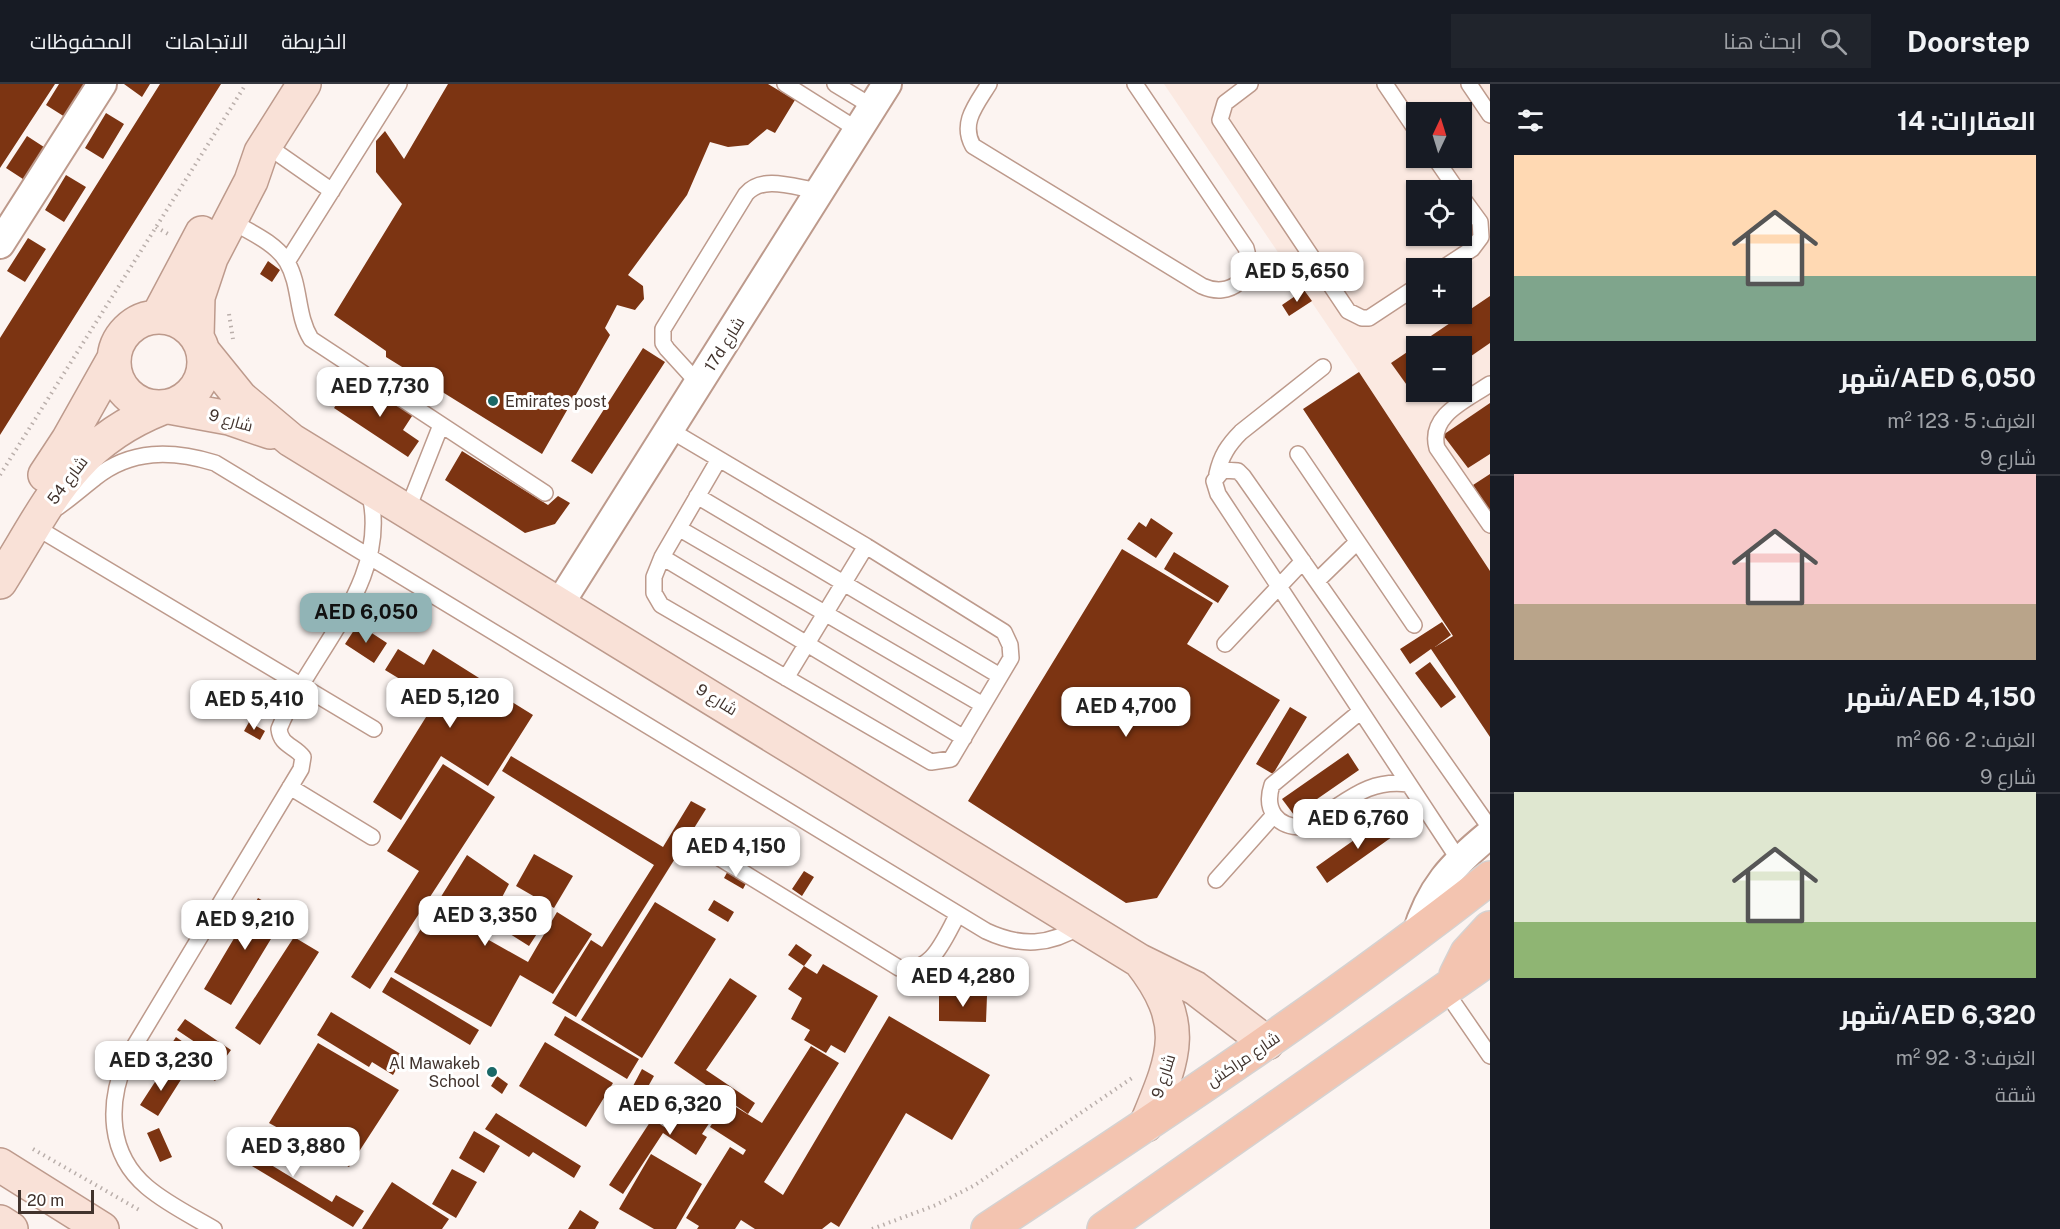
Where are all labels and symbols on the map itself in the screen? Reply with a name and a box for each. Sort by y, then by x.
north arrow [1406,102,1472,168]
pin: AED 5,650 [1228,252,1366,303]
street label: 17d شارع [700,314,750,376]
pin: AED 7,730 [311,367,449,418]
place label: Emirates post [505,392,607,411]
marker: Emirates post [486,394,500,408]
street label: شارع 9 [206,405,255,438]
street label: شارع 54 [43,453,93,509]
pin: AED 6,050 [297,593,435,644]
pin: AED 5,120 [381,678,519,729]
street label: شارع 9 [692,679,741,721]
pin: AED 5,410 [185,680,323,731]
pin: AED 4,700 [1057,687,1195,738]
pin: AED 6,760 [1289,799,1427,850]
pin: AED 4,150 [667,827,805,878]
pin: AED 3,350 [416,896,554,947]
pin: AED 9,210 [176,900,314,951]
pin: AED 4,280 [894,957,1032,1008]
street label: شارع مراكش [1203,1028,1285,1092]
pin: AED 3,230 [92,1041,230,1092]
street label: شارع 9 [1148,1052,1181,1101]
place label: Al Mawakeb School [389,1054,480,1091]
marker: Al Mawakeb School [485,1065,499,1079]
pin: AED 6,320 [601,1085,739,1136]
pin: AED 3,880 [224,1127,362,1178]
scale bar [18,1187,94,1214]

